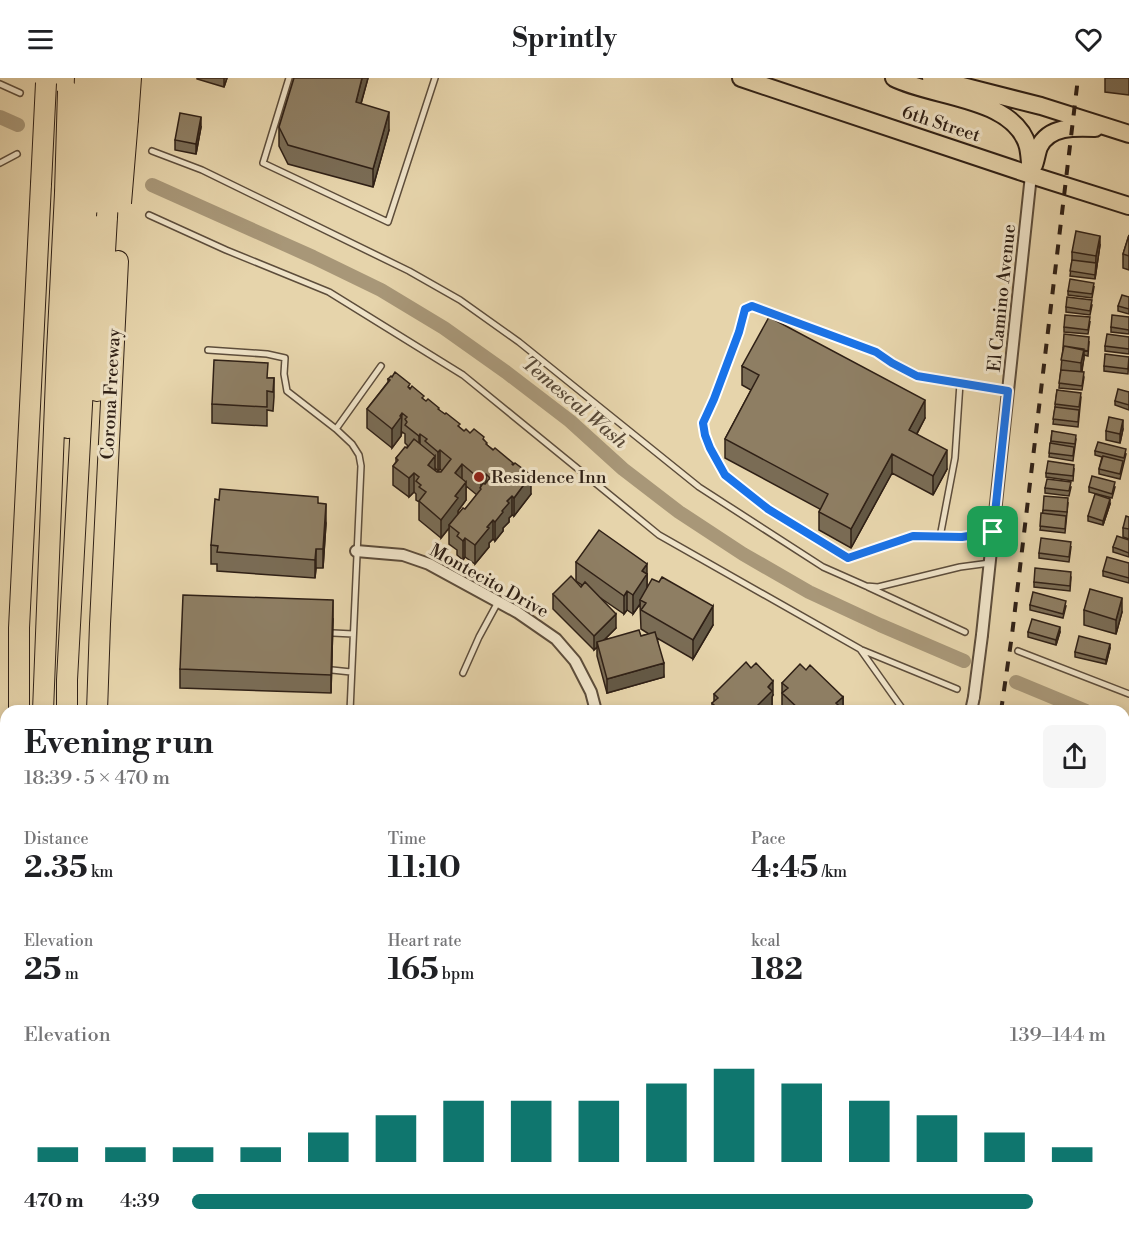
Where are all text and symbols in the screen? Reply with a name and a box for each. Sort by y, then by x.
text: Sprintly [512,22,617,56]
icon: menu [24,23,57,56]
icon: heart [1072,23,1105,56]
street label: 6th Street [899,101,984,148]
street label: El Camino Avenue [983,223,1021,373]
street label: Corona Freeway [96,328,126,460]
water label: Temescal Wash [516,352,633,455]
place label: Residence Inn [491,466,607,489]
marker: Residence Inn [472,470,486,484]
pin [967,506,1018,557]
icon: arrive [976,515,1009,548]
street label: Montecito Drive [425,539,553,623]
text: Evening run [24,723,213,764]
button: share [1043,725,1106,788]
text: 18:39 · 5 × 470 m [24,766,170,791]
text: Distance [24,829,89,849]
text: Time [388,829,426,849]
text: Pace [751,829,786,849]
text: 2.35 [24,849,88,887]
text: 11:10 [388,849,461,887]
text: 4:45 [751,849,818,887]
text: km [88,862,113,882]
text: /km [818,862,847,882]
text: Elevation [24,931,93,951]
text: Heart rate [388,931,462,951]
text: kcal [751,931,780,951]
text: 25 [24,951,61,989]
text: 165 [388,951,438,989]
text: 182 [751,951,803,989]
text: m [61,964,79,984]
text: bpm [438,964,474,984]
text: Elevation [24,1023,111,1048]
text: 139–144 m [1010,1023,1106,1048]
text: 470 m [24,1189,84,1214]
text: 4:39 [120,1189,160,1214]

